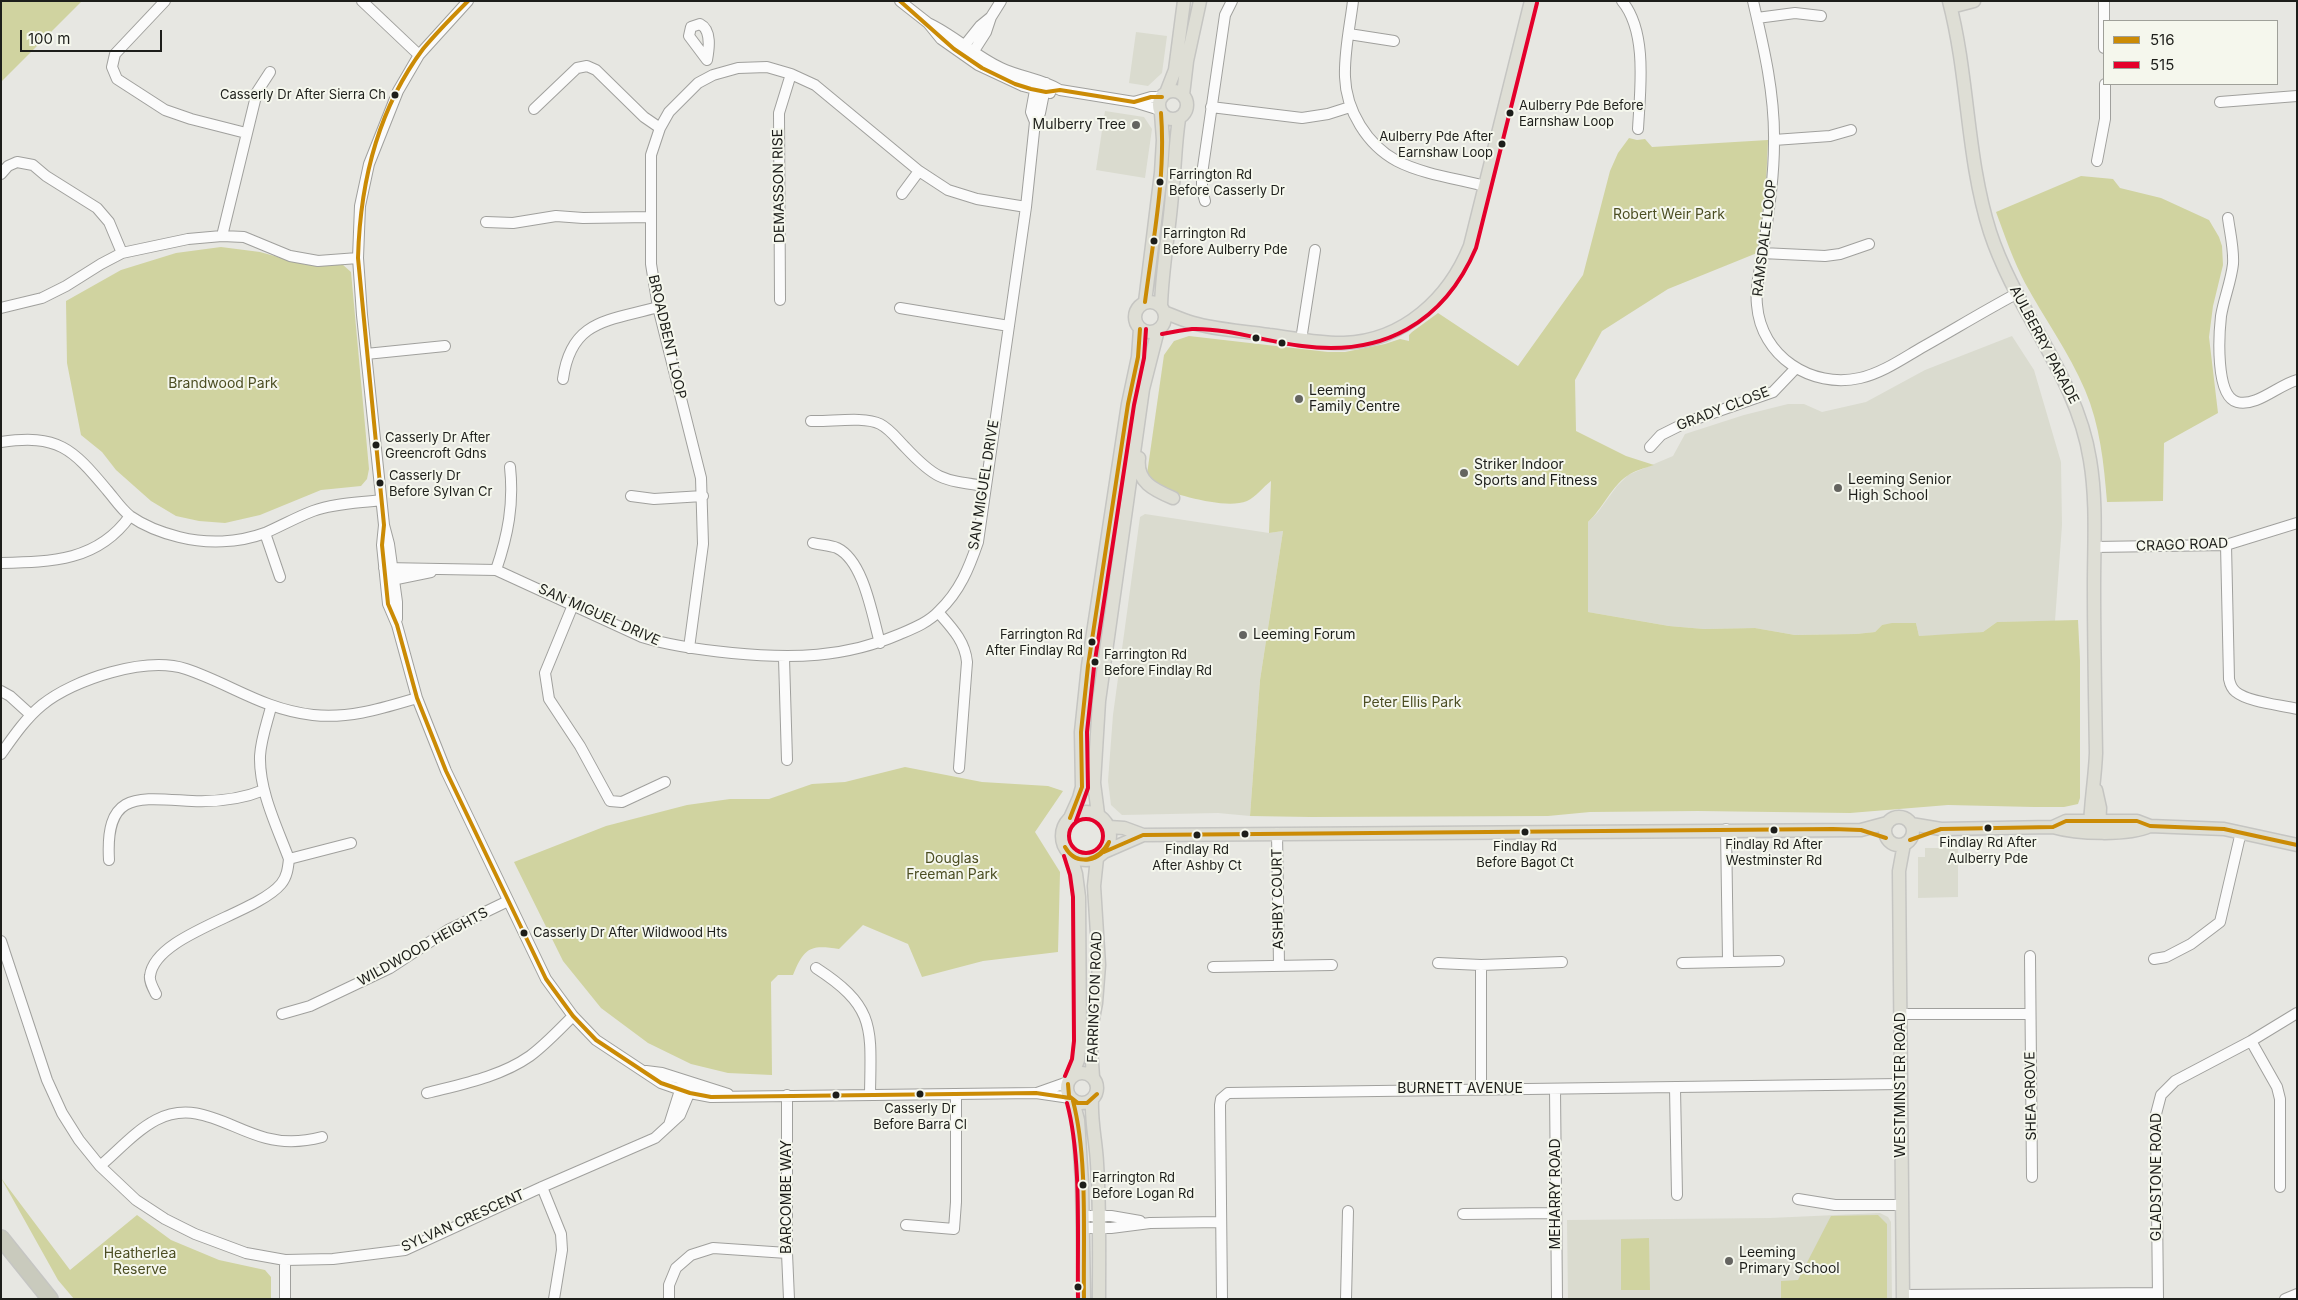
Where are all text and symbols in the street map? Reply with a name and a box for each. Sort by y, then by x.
scale bar [22,20,165,52]
legend [2103,20,2278,85]
text: 100 m [28,29,70,48]
text: 516 [2150,30,2175,49]
text: 515 [2150,55,2174,74]
place label: Casserly Dr After Sierra Ch [220,87,386,103]
marker: Casserly Dr After Sierra Ch [390,90,400,100]
place label: Aulberry Pde Before Earnshaw Loop [1519,98,1643,129]
marker: Aulberry Pde Before Earnshaw Loop [1505,108,1515,118]
place label: Mulberry Tree [1033,117,1126,133]
marker: Mulberry Tree [1130,119,1142,131]
street label: DEMASSON RISE [770,129,788,243]
place label: Aulberry Pde After Earnshaw Loop [1379,129,1493,160]
marker: Aulberry Pde After Earnshaw Loop [1497,139,1507,149]
place label: Farrington Rd Before Casserly Dr [1169,167,1285,198]
marker: Farrington Rd Before Casserly Dr [1155,177,1165,187]
street label: RAMSDALE LOOP [1749,179,1781,297]
park label: Robert Weir Park [1613,207,1725,223]
place label: Farrington Rd Before Aulberry Pde [1163,226,1287,257]
marker: Farrington Rd Before Aulberry Pde [1149,236,1159,246]
street label: BROADBENT LOOP [645,273,689,401]
street label: AULBERRY PARADE [2006,283,2082,407]
unlabelled marker [1251,333,1261,343]
unlabelled marker [1277,338,1287,348]
park label: Brandwood Park [168,376,278,392]
place label: Leeming Family Centre [1309,383,1400,416]
street label: GRADY CLOSE [1674,384,1772,434]
marker: Leeming Family Centre [1293,393,1305,405]
street label: SAN MIGUEL DRIVE [965,419,1003,551]
place label: Casserly Dr After Greencroft Gdns [385,430,490,461]
marker: Casserly Dr After Greencroft Gdns [371,440,381,450]
place label: Striker Indoor Sports and Fitness [1474,457,1597,490]
marker: Striker Indoor Sports and Fitness [1458,467,1470,479]
place label: Casserly Dr Before Sylvan Cr [389,468,492,499]
place label: Leeming Senior High School [1848,472,1951,504]
marker: Casserly Dr Before Sylvan Cr [375,478,385,488]
marker: Leeming Senior High School [1832,482,1844,494]
street label: CRAGO ROAD [2135,535,2229,555]
street label: SAN MIGUEL DRIVE [535,581,663,649]
place label: Farrington Rd After Findlay Rd [986,627,1083,658]
place label: Leeming Forum [1253,627,1356,643]
marker: Leeming Forum [1237,629,1249,641]
marker: Farrington Rd After Findlay Rd [1087,637,1097,647]
place label: Farrington Rd Before Findlay Rd [1104,647,1212,678]
marker: Farrington Rd Before Findlay Rd [1090,657,1100,667]
park label: Peter Ellis Park [1363,695,1461,711]
marker: Findlay Rd After Aulberry Pde [1983,823,1993,833]
marker: Findlay Rd After Westminster Rd [1769,825,1779,835]
marker: Findlay Rd Before Bagot Ct [1520,827,1530,837]
unlabelled marker [1240,829,1250,839]
marker: Findlay Rd After Ashby Ct [1192,830,1202,840]
place label: Findlay Rd After Aulberry Pde [1939,835,2037,866]
place label: Findlay Rd After Westminster Rd [1725,837,1823,868]
place label: Findlay Rd Before Bagot Ct [1476,839,1574,870]
place label: Findlay Rd After Ashby Ct [1152,842,1242,873]
street label: ASHBY COURT [1269,848,1287,950]
park label: Douglas Freeman Park [906,851,998,884]
street label: WILDWOOD HEIGHTS [355,904,491,990]
place label: Casserly Dr After Wildwood Hts [533,925,727,941]
marker: Casserly Dr After Wildwood Hts [519,928,529,938]
street label: FARRINGTON ROAD [1084,931,1106,1063]
street label: WESTMINSTER ROAD [1893,1012,1909,1158]
street label: SHEA GROVE [2022,1051,2040,1141]
street label: BURNETT AVENUE [1397,1081,1523,1097]
marker: Casserly Dr Before Barra Cl [915,1089,925,1099]
unlabelled marker [831,1090,841,1100]
place label: Casserly Dr Before Barra Cl [873,1101,967,1132]
street label: GLADSTONE ROAD [2149,1113,2165,1241]
street label: MEHARRY ROAD [1548,1138,1564,1250]
street label: BARCOMBE WAY [779,1140,795,1254]
place label: Farrington Rd Before Logan Rd [1092,1170,1194,1201]
marker: Farrington Rd Before Logan Rd [1078,1180,1088,1190]
street label: SYLVAN CRESCENT [399,1186,527,1256]
place label: Leeming Primary School [1739,1245,1840,1278]
park label: Heatherlea Reserve [104,1246,176,1278]
marker: Leeming Primary School [1723,1255,1735,1267]
unlabelled marker [1073,1282,1083,1292]

